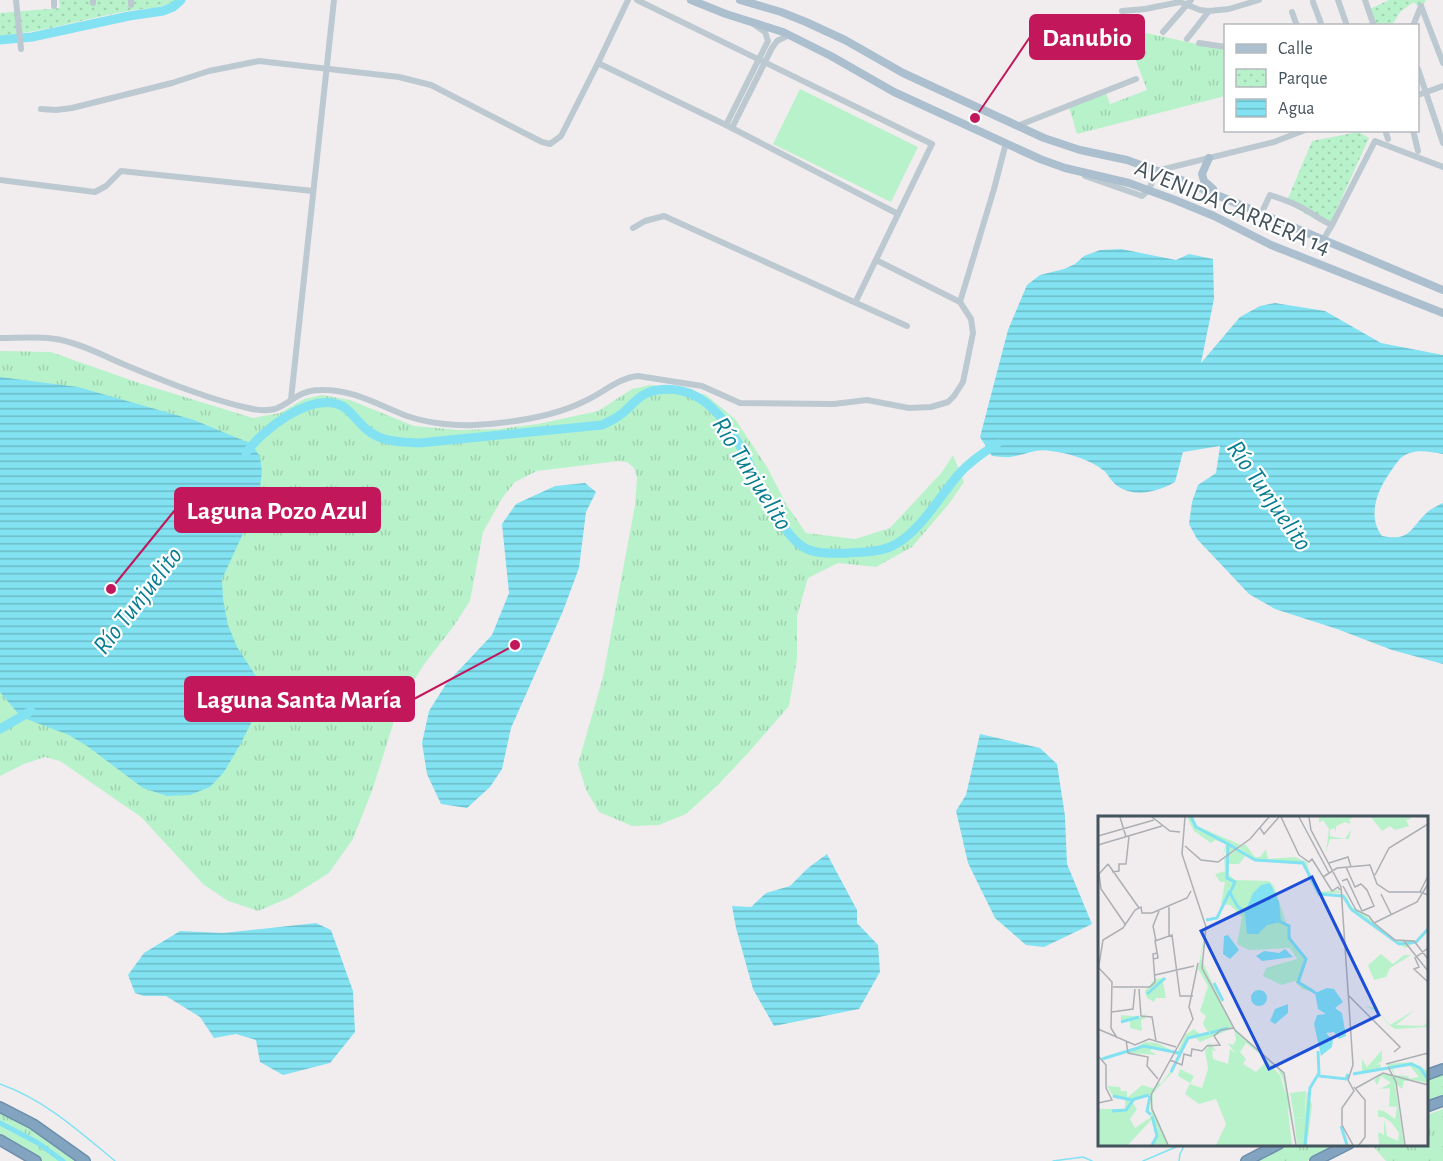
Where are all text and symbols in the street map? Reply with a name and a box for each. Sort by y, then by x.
callout: Danubio [1030,15,1144,59]
legend [1224,24,1419,132]
text: Danubio [1042,25,1132,51]
text: Calle [1278,40,1313,58]
text: Parque [1278,70,1327,88]
text: Agua [1278,100,1315,118]
street label: AVENIDA CARRERA 14 [1131,156,1334,260]
water label: Río Tunjuelito [707,412,797,535]
water label: Río Tunjuelito [1222,436,1316,555]
callout: Laguna Pozo Azul [175,488,380,532]
text: Laguna Pozo Azul [186,498,368,524]
water label: Río Tunjuelito [88,542,187,659]
callout: Laguna Santa María [185,677,414,721]
text: Laguna Santa María [196,687,402,713]
inset map [1098,816,1428,1146]

